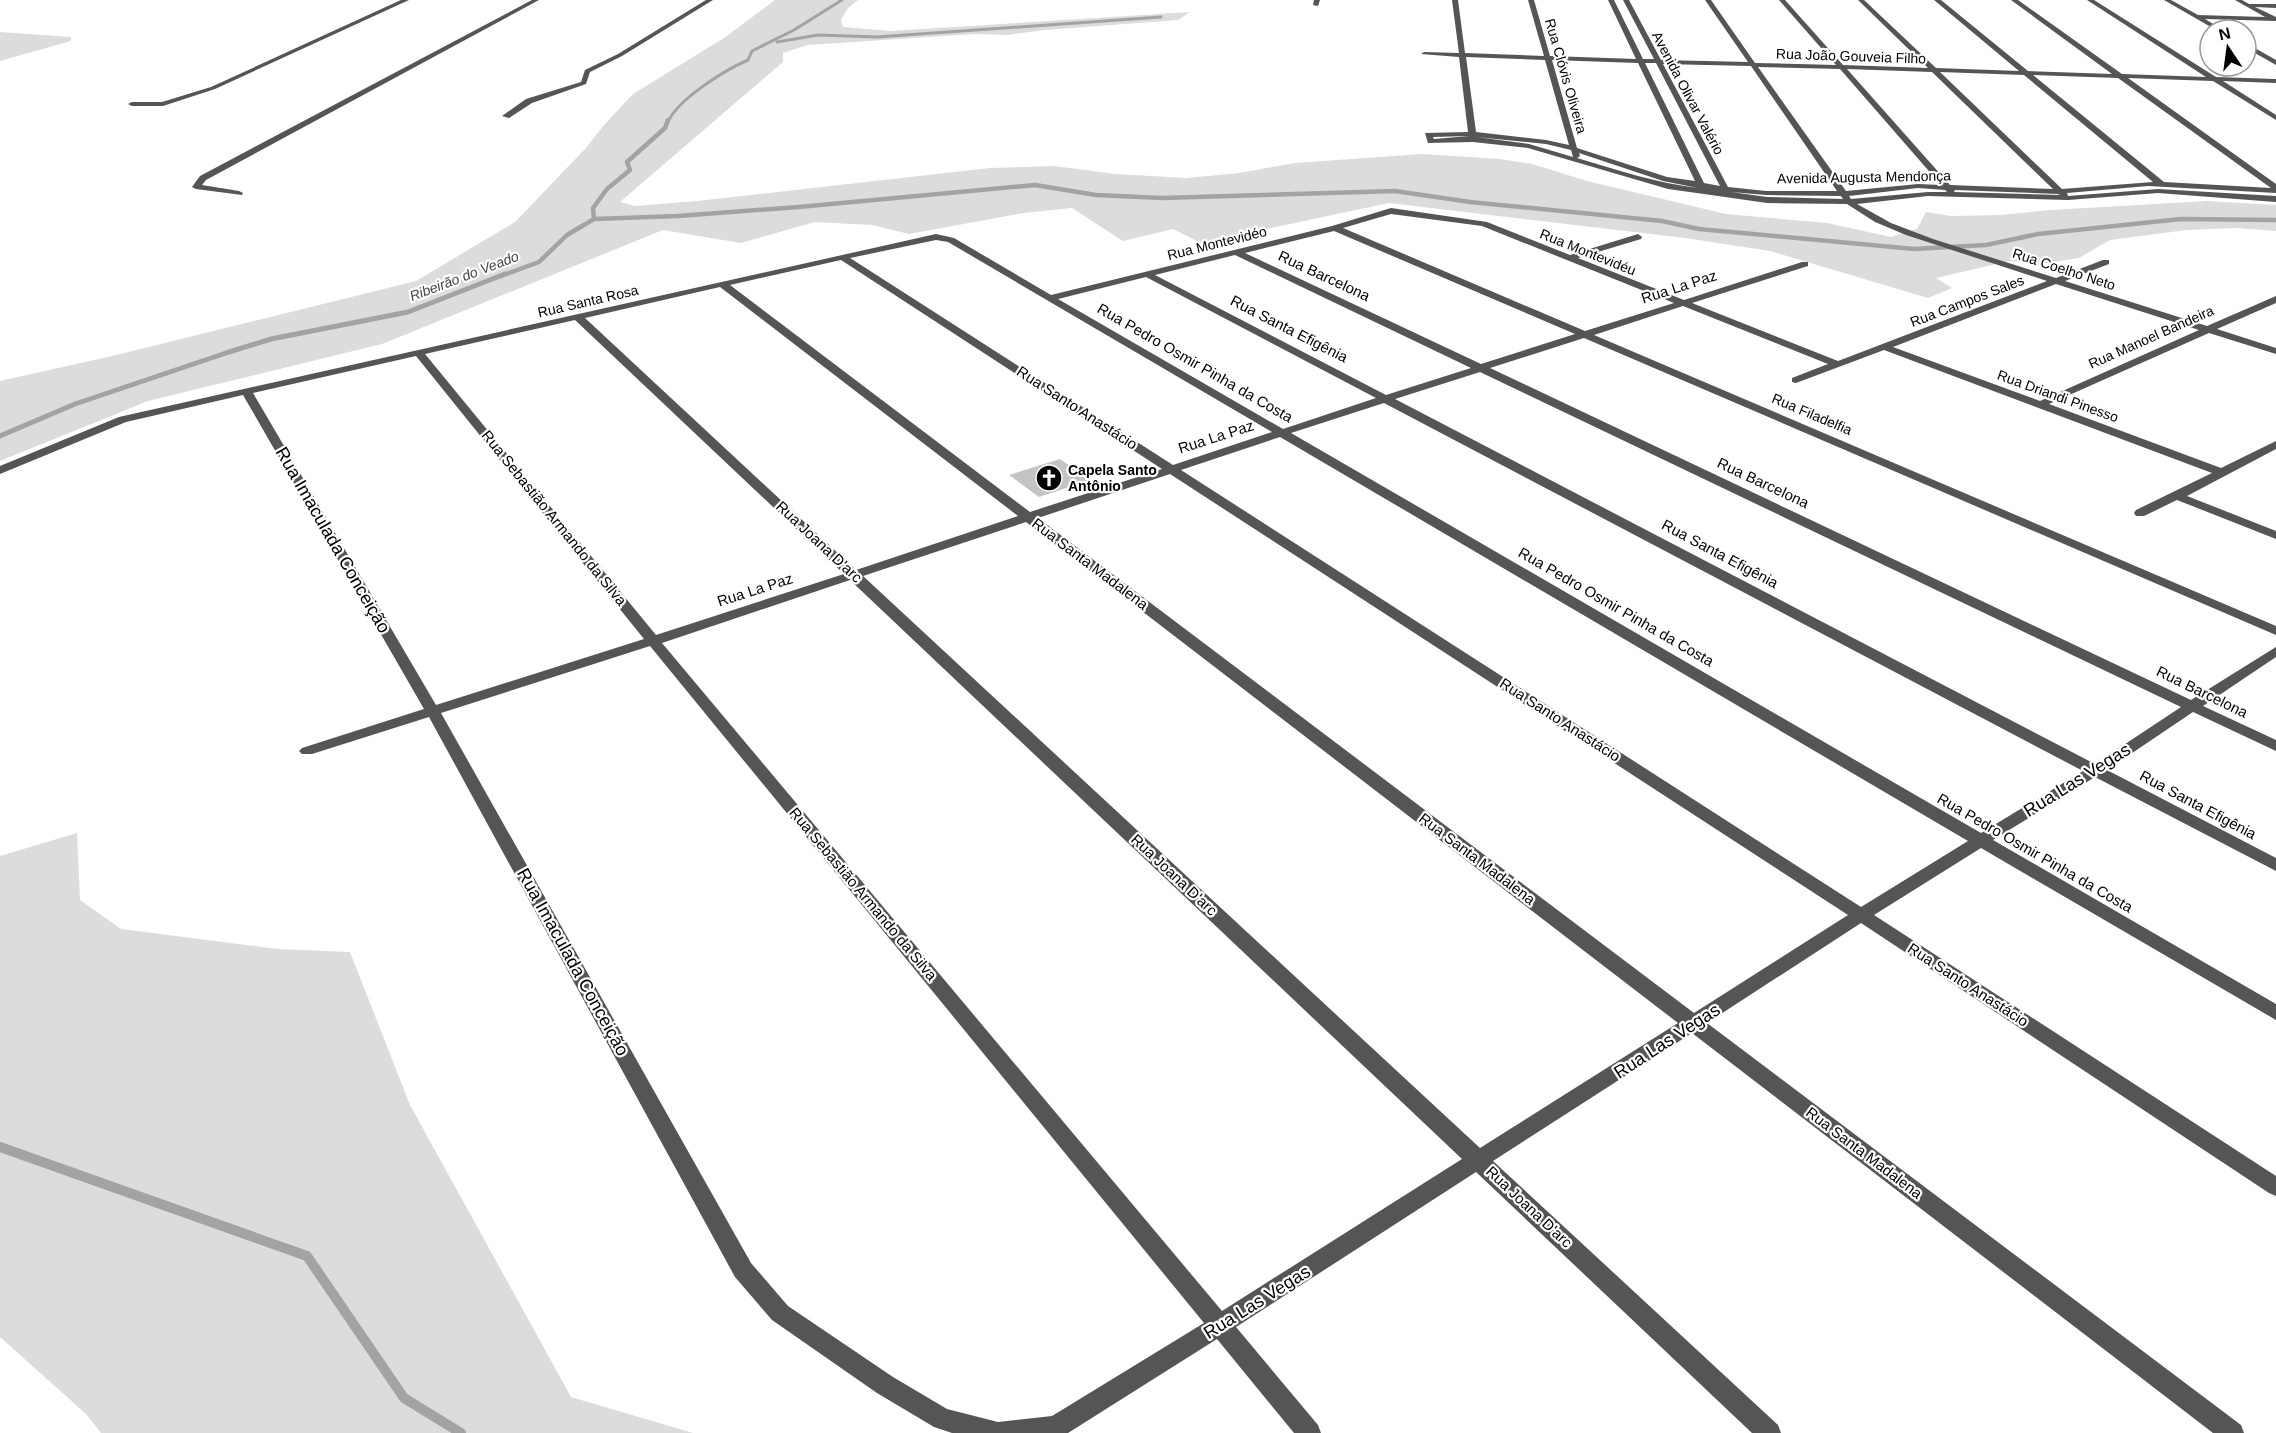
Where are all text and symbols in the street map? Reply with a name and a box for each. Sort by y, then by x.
street label: Rua Clóvis Oliveira [1542,17,1590,136]
north arrow [2198,18,2258,78]
text: N [2217,24,2232,43]
street label: Avenida Olivar Valério [1649,29,1727,158]
street label: Rua João Gouveia Filho [1776,45,1927,67]
street label: Avenida Augusta Mendonça [1777,167,1951,187]
street label: Rua Montevidéo [1166,223,1269,263]
street label: Rua Montevidéu [1538,225,1638,279]
street label: Rua Coelho Neto [2010,245,2118,293]
street label: Rua Barcelona [1276,247,1373,304]
water label: Ribeirão do Veado [407,248,521,304]
street label: Rua La Paz [1639,266,1719,307]
street label: Rua Campos Sales [1908,272,2026,330]
street label: Rua Santa Rosa [536,282,640,320]
street label: Rua Santa Efigênia [1228,292,1351,366]
street label: Rua Pedro Osmir Pinha da Costa [1095,300,1296,426]
street label: Rua Manoel Bandeira [2086,302,2216,372]
street label: Rua Santo Anastácio [1014,362,1141,453]
street label: Rua Driandi Pinesso [1995,367,2121,425]
street label: Rua Filadelfia [1769,390,1855,438]
street label: Rua La Paz [1176,416,1256,457]
street label: Rua Sebastião Armando da Silva [479,427,631,609]
street label: Rua Imaculada Conceição [272,444,394,636]
street label: Rua Barcelona [1715,454,1812,511]
place label: Capela Santo Antônio [1068,462,1157,494]
church icon: Capela Santo Antônio [1034,463,1064,493]
street label: Rua Joana D'arc [773,497,866,586]
street label: Rua Santa Madalena [1029,514,1152,613]
street label: Rua Santa Efigênia [1659,516,1782,592]
street label: Rua Pedro Osmir Pinha da Costa [1516,544,1717,670]
street label: Rua La Paz [715,569,795,610]
street label: Rua Barcelona [2154,662,2251,721]
street label: Rua Santo Anastácio [1497,674,1624,765]
street label: Rua Las Vegas [2020,739,2134,821]
street label: Rua Santa Efigênia [2137,767,2260,843]
street label: Rua Pedro Osmir Pinha da Costa [1935,790,2136,916]
street label: Rua Sebastião Armando da Silva [786,804,941,984]
street label: Rua Santa Madalena [1416,809,1539,908]
street label: Rua Joana D'arc [1128,830,1221,919]
street label: Rua Imaculada Conceição [513,865,633,1059]
street label: Rua Santo Anastácio [1905,939,2032,1030]
street label: Rua Las Vegas [1610,999,1724,1083]
street label: Rua Santa Madalena [1803,1103,1926,1202]
street label: Rua Joana D'arc [1483,1162,1576,1251]
street label: Rua Las Vegas [1200,1261,1314,1343]

